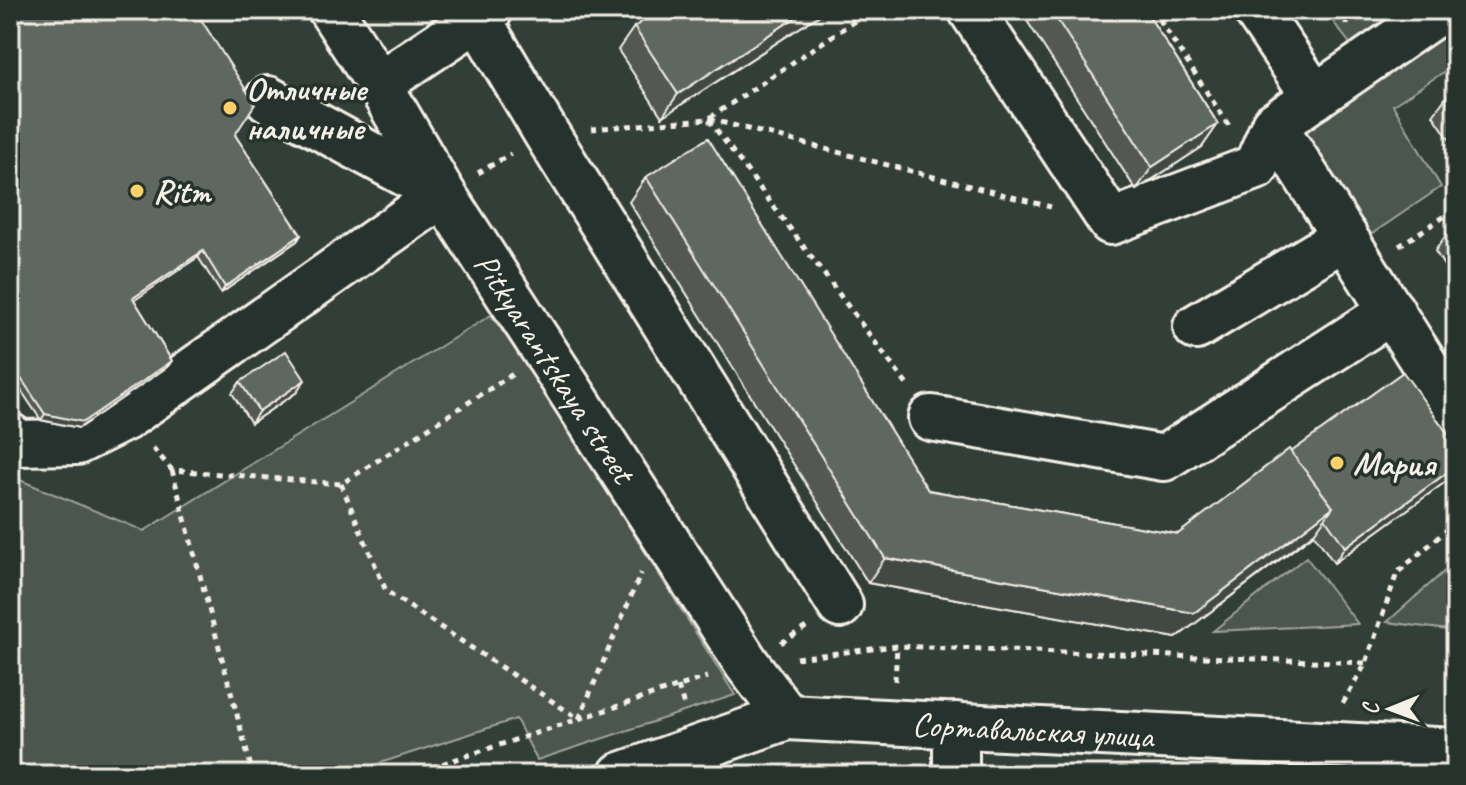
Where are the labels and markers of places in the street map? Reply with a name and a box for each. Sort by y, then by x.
place label: Отличные наличные [246,67,369,149]
marker: Отличные наличные [221,99,239,117]
place label: Ritm [153,170,212,213]
marker: Ritm [128,182,146,200]
place label: Мария [1353,442,1438,485]
marker: Мария [1328,454,1346,472]

